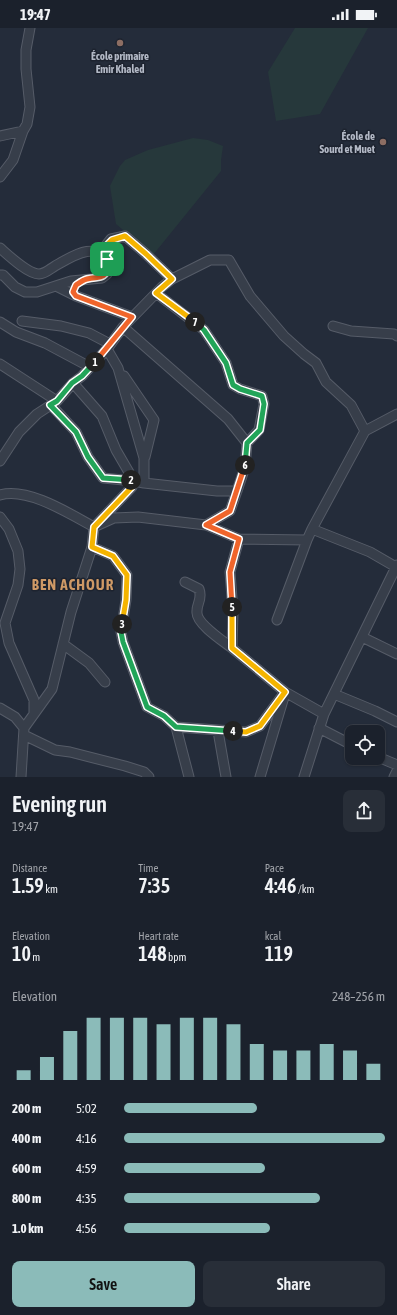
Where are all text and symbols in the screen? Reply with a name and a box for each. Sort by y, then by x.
text: 19:47 [20,6,51,23]
marker: École primaire Emir Khaled [115,38,125,48]
place label: École primaire Emir Khaled [91,50,149,75]
place label: École de Sourd et Muet [319,130,376,155]
marker: École de Sourd et Muet [378,137,388,147]
pin [90,242,124,276]
icon: arrive [96,248,118,270]
pin: 7 [185,312,205,332]
text: 7 [192,316,198,328]
pin: 1 [85,352,105,372]
text: 1 [92,356,98,368]
pin: 6 [235,455,255,475]
text: 6 [242,459,248,471]
pin: 2 [121,470,141,490]
text: 2 [128,474,134,486]
district label: BEN ACHOUR [32,576,114,593]
pin: 5 [222,597,242,617]
text: 5 [229,601,235,613]
pin: 3 [112,614,132,634]
text: 3 [119,618,125,630]
pin: 4 [223,721,243,741]
text: 4 [230,725,236,737]
map controls [345,725,385,765]
button: locate [345,725,385,765]
button: share [343,790,385,832]
text: Evening run [12,791,107,817]
text: 19:47 [12,819,39,834]
text: Distance [12,862,47,874]
text: Time [138,862,158,874]
text: Pace [265,862,284,874]
text: 1.59 [12,874,44,897]
text: 7:35 [138,874,170,897]
text: 4:46 [265,874,296,897]
text: km [44,883,58,895]
text: /km [296,883,314,895]
text: Elevation [12,930,50,942]
text: Heart rate [138,930,179,942]
text: kcal [265,930,281,942]
text: 10 [12,942,31,965]
text: 148 [138,942,167,965]
text: 119 [265,942,293,965]
text: m [31,951,40,963]
text: bpm [167,951,186,963]
text: Elevation [12,989,57,1004]
text: 248–256 m [332,989,385,1004]
text: 200 m [12,1101,41,1116]
text: 5:02 [76,1101,97,1116]
text: 400 m [12,1131,41,1146]
text: 4:16 [76,1131,97,1146]
text: 600 m [12,1161,41,1176]
text: 4:59 [76,1161,97,1176]
text: 800 m [12,1191,41,1206]
text: 4:35 [76,1191,97,1206]
text: 1.0 km [12,1221,43,1236]
text: 4:56 [76,1221,97,1236]
button: Save [12,1261,195,1307]
button: Share [203,1261,385,1307]

